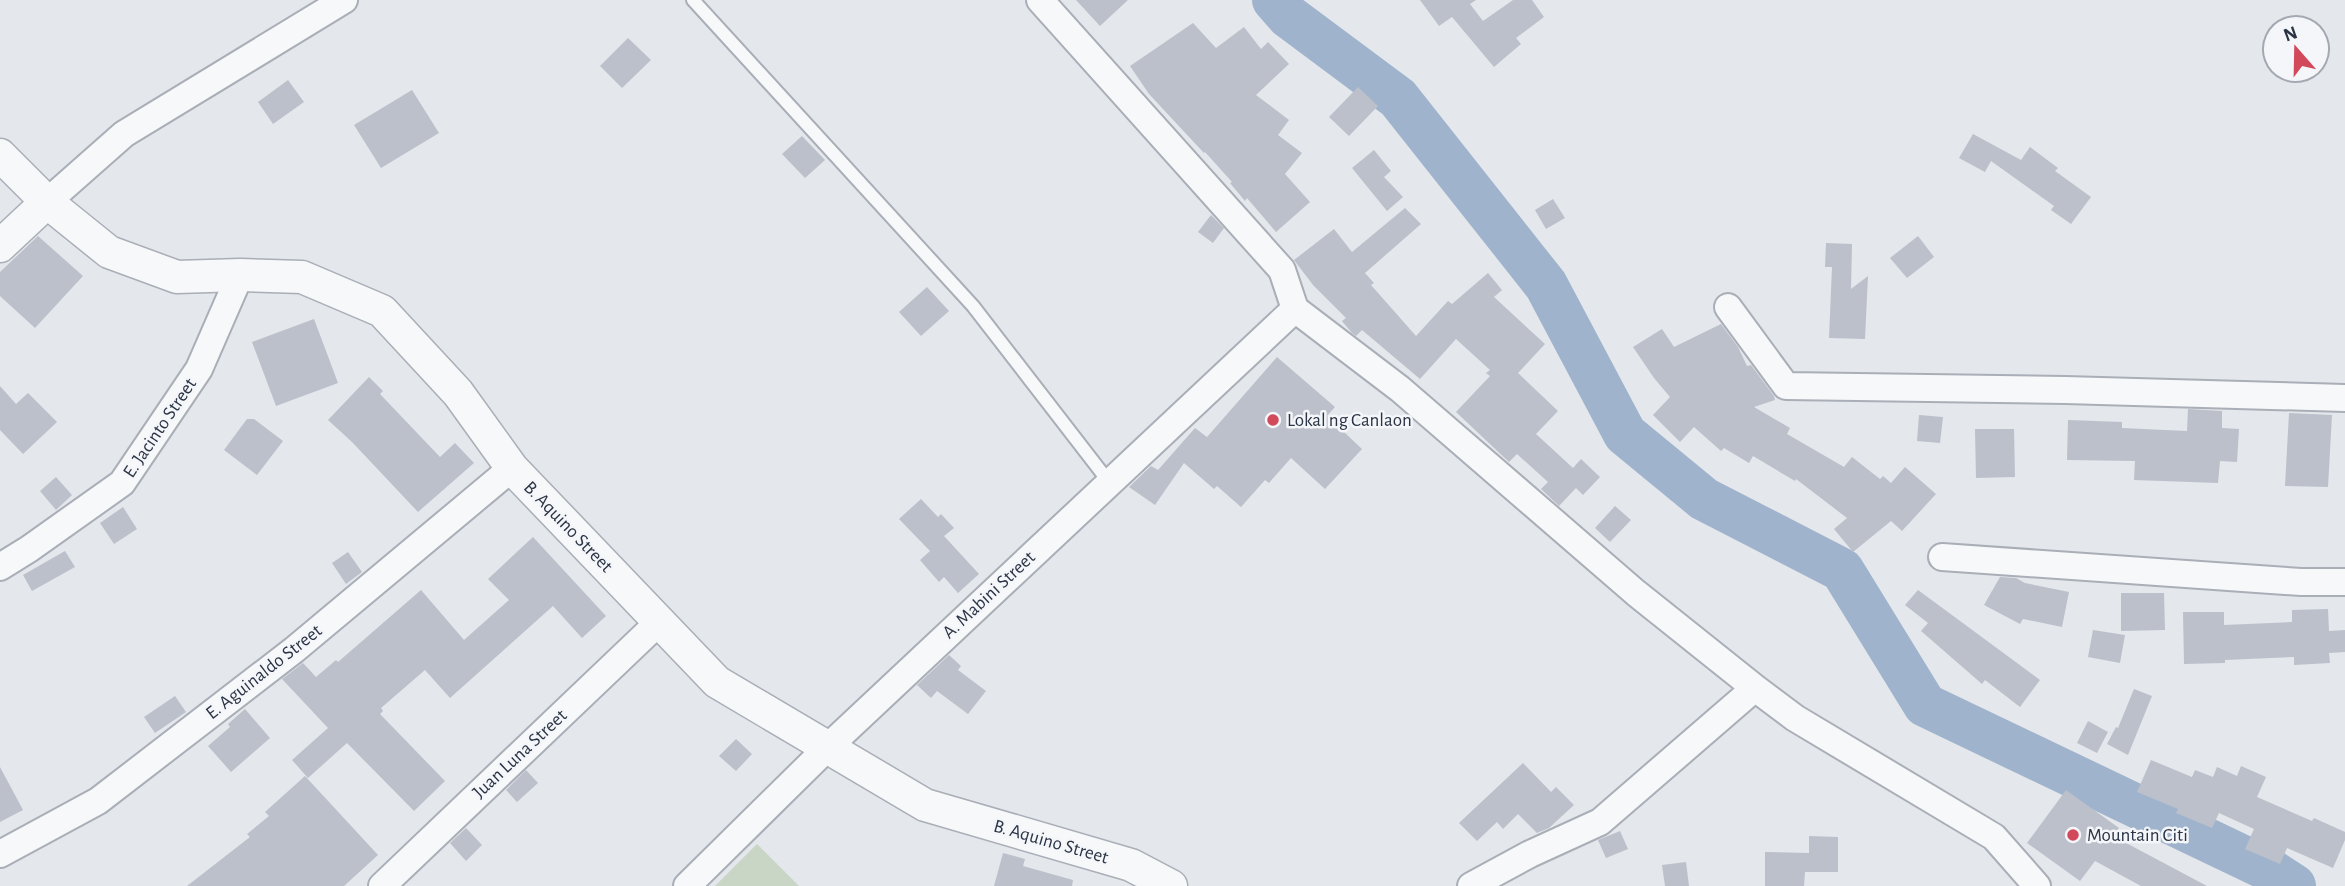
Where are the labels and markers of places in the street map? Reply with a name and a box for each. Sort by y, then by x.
place label: Lokal ng Canlaon [1287,411,1412,430]
marker: Lokal ng Canlaon [1265,412,1281,428]
place label: Mountain Citi [2087,826,2188,845]
marker: Mountain Citi [2065,827,2081,843]

